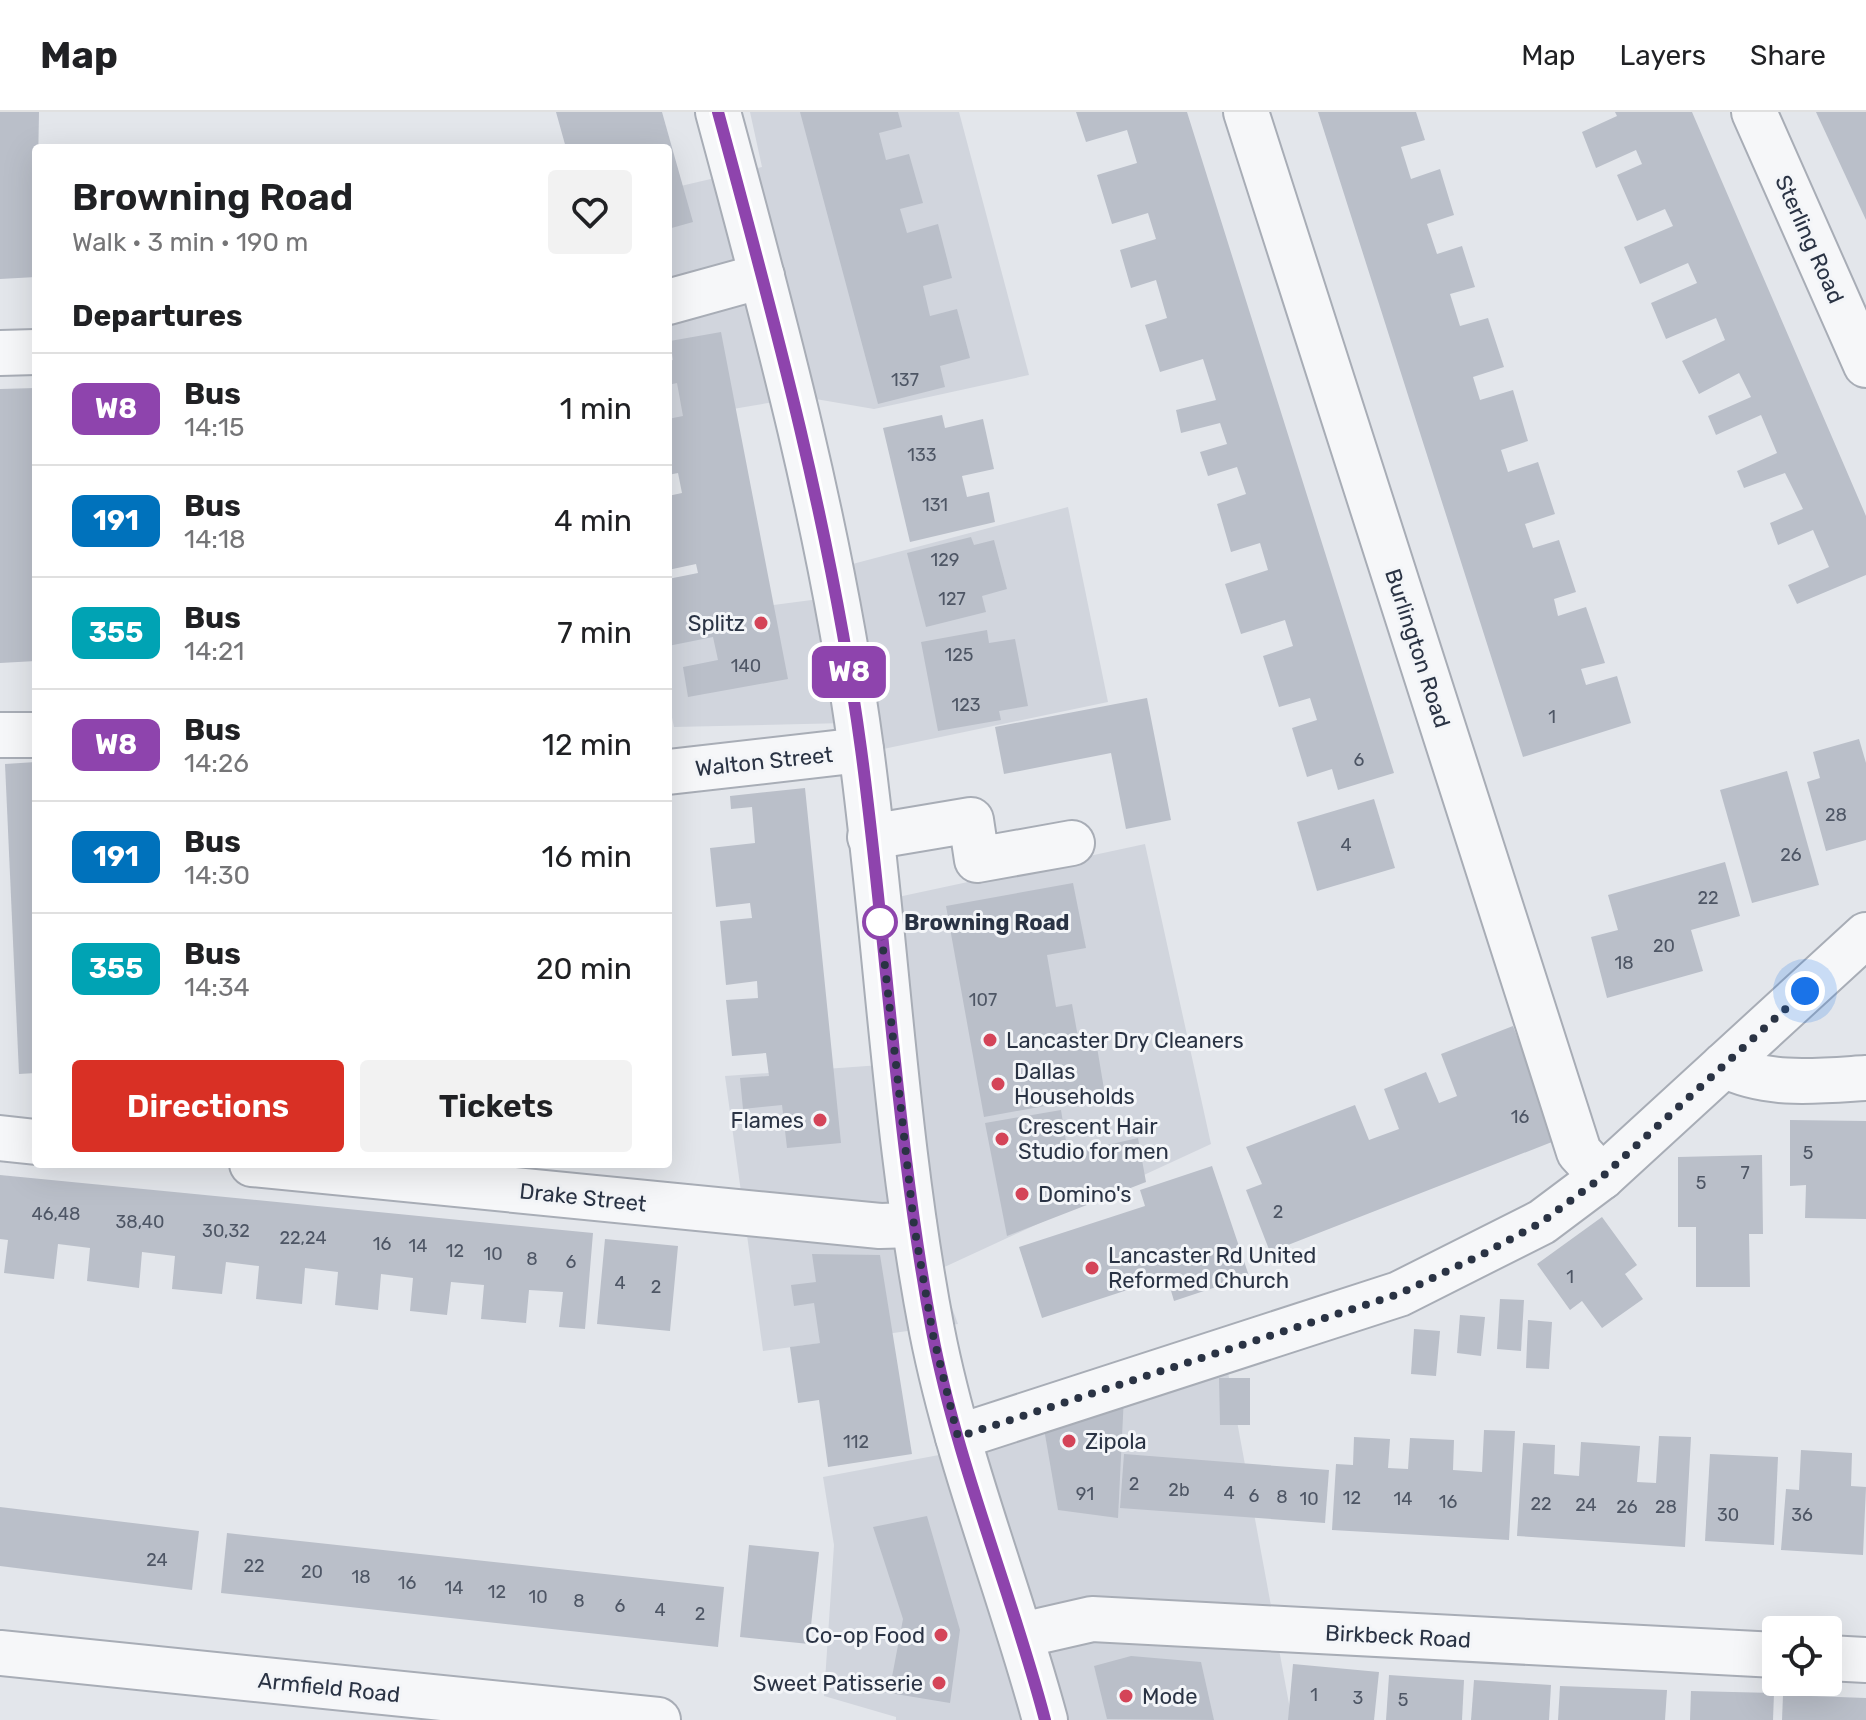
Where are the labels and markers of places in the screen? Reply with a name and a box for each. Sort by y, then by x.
place label: Splitz [688,610,745,637]
marker: Splitz [752,614,770,632]
marker: Browning Road [863,905,897,939]
place label: Browning Road [904,909,1070,936]
place label: Lancaster Dry Cleaners [1006,1027,1244,1054]
marker: Lancaster Dry Cleaners [981,1031,999,1049]
place label: Dallas Households [1014,1058,1135,1110]
marker: Dallas Households [989,1075,1007,1093]
place label: Flames [731,1107,804,1134]
marker: Flames [811,1111,829,1129]
place label: Crescent Hair Studio for men [1018,1113,1169,1165]
marker: Crescent Hair Studio for men [993,1130,1011,1148]
place label: Domino's [1038,1181,1132,1208]
marker: Domino's [1013,1185,1031,1203]
place label: Lancaster Rd United Reformed Church [1108,1242,1316,1294]
marker: Lancaster Rd United Reformed Church [1083,1259,1101,1277]
place label: Zipola [1085,1428,1147,1455]
marker: Zipola [1060,1432,1078,1450]
place label: Co-op Food [805,1622,925,1649]
marker: Co-op Food [932,1626,950,1644]
place label: Sweet Patisserie [753,1670,923,1697]
marker: Sweet Patisserie [930,1674,948,1692]
place label: Mode [1142,1683,1198,1710]
marker: Mode [1117,1687,1135,1705]

